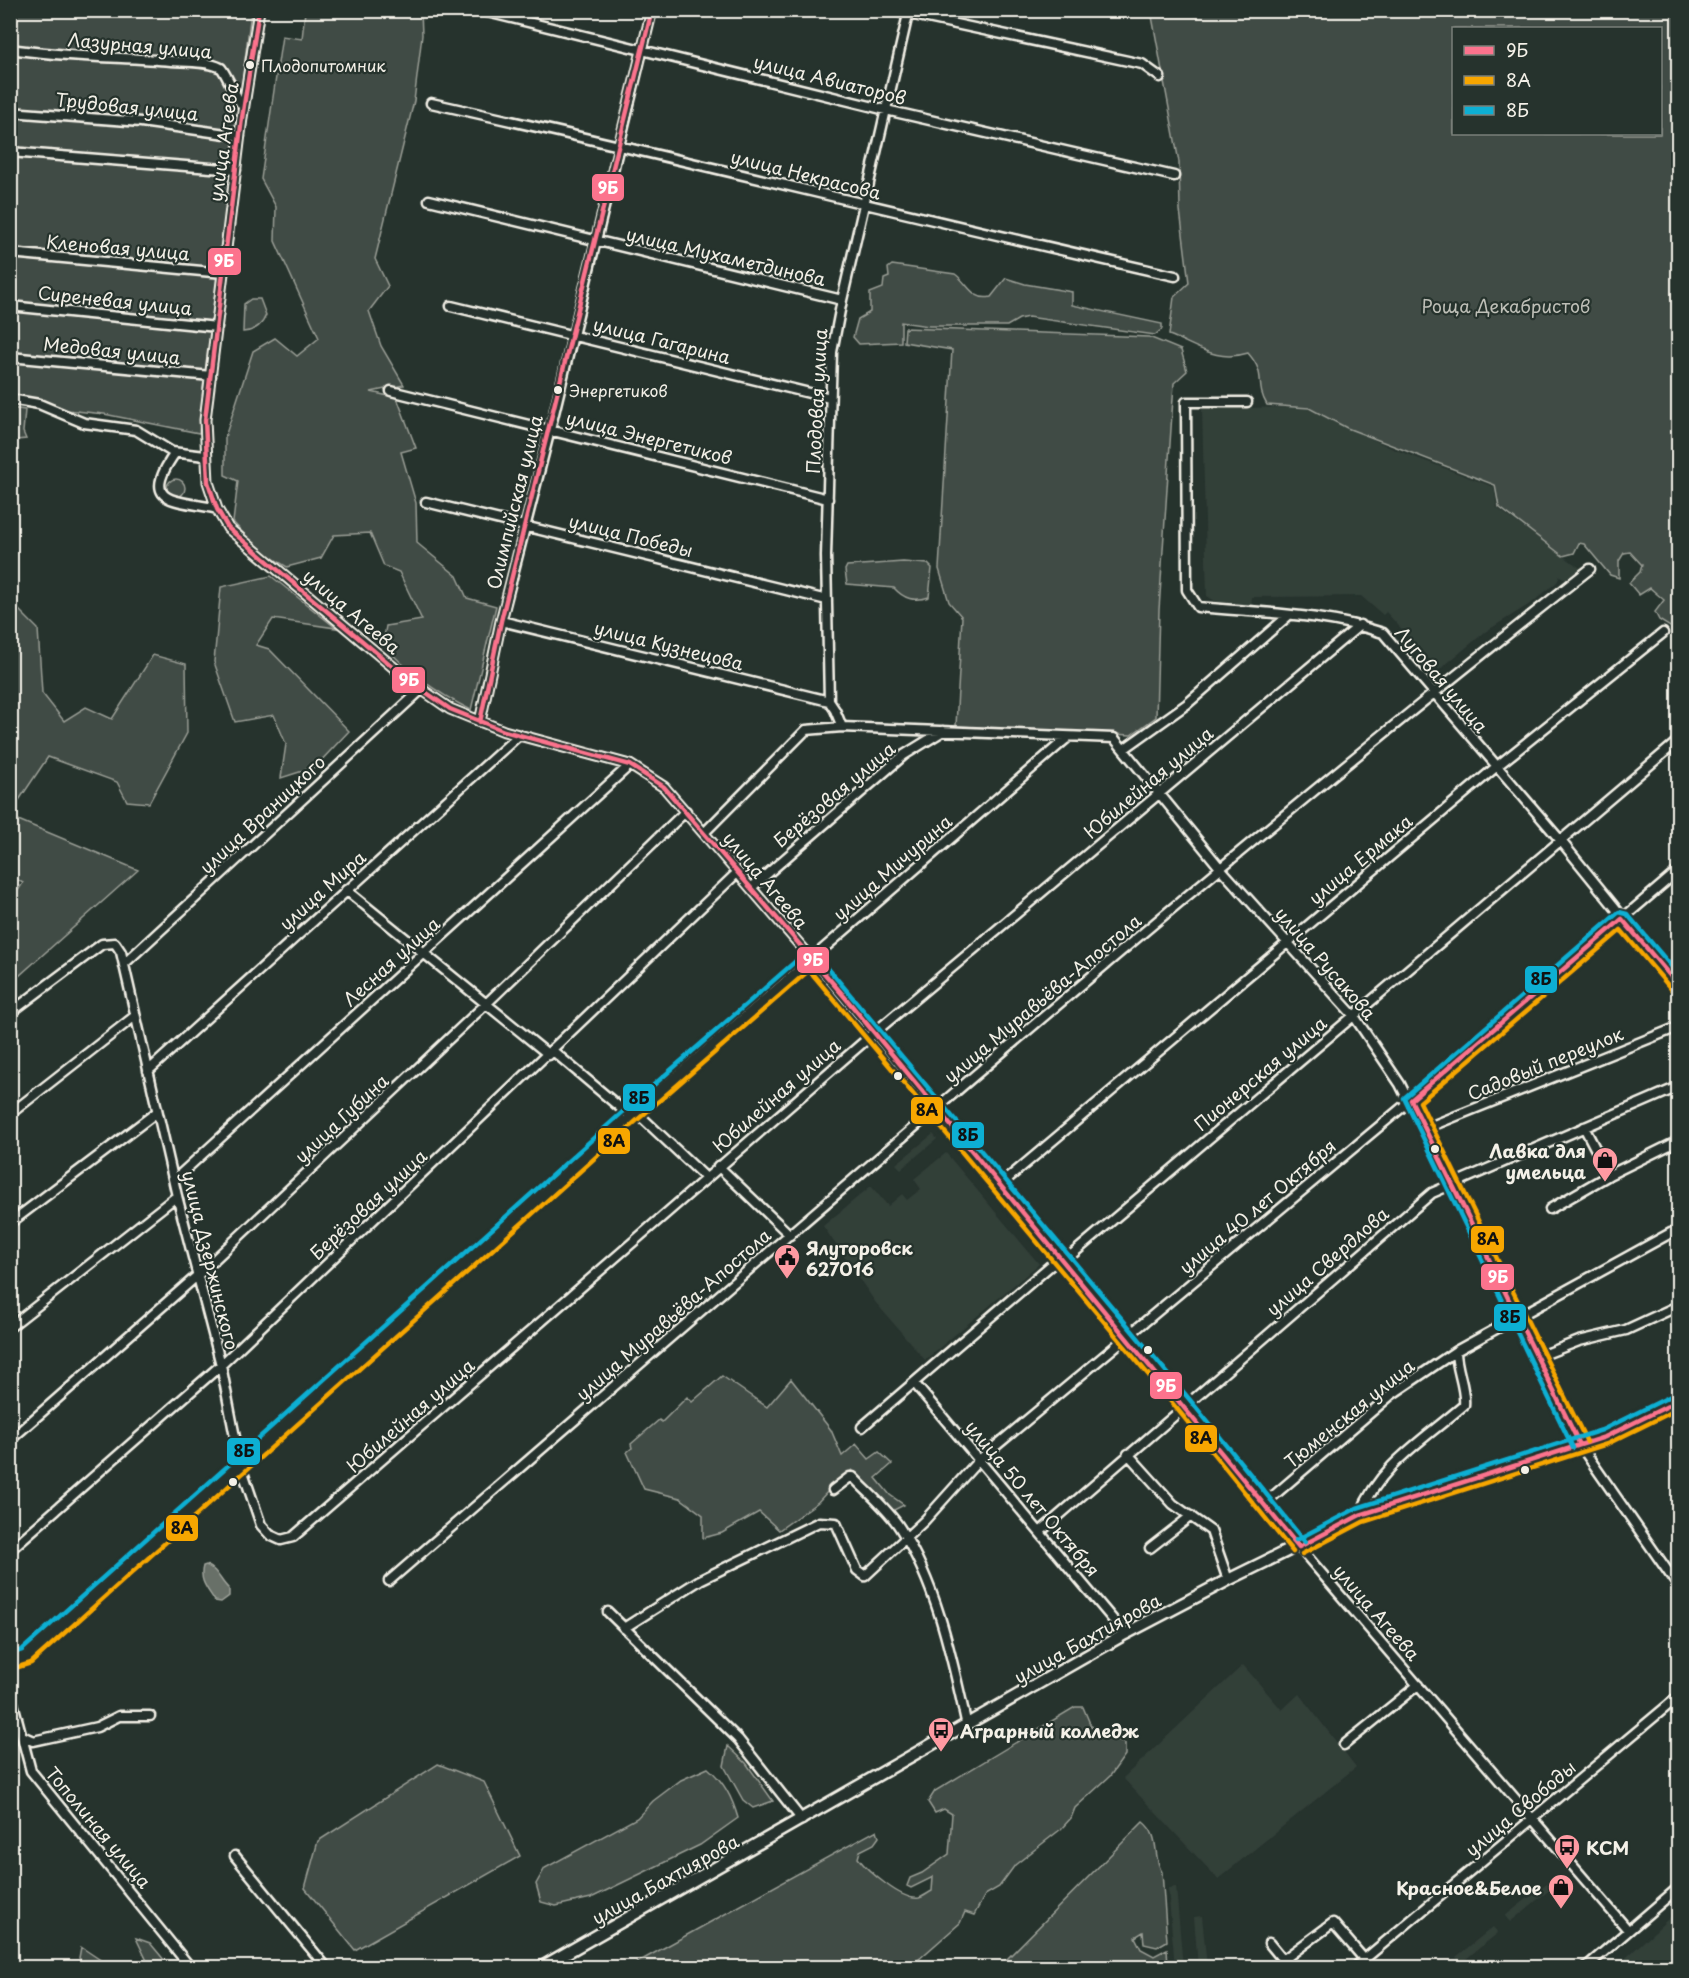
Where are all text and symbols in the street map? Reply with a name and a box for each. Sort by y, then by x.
street label: Лазурная улица [67,25,214,65]
legend [1452,27,1662,135]
text: 9Б [1506,36,1528,63]
street label: улица Авиаторов [751,47,909,111]
place label: Плодопитомник [261,53,386,77]
marker: Плодопитомник [244,59,256,71]
text: 8А [1506,66,1531,93]
street label: улица Агеева [201,80,245,203]
street label: Трудовая улица [54,85,200,127]
text: 8Б [1506,96,1529,123]
street label: улица Некрасова [728,142,885,206]
line badge: 9Б [591,173,625,202]
text: 9Б [598,175,618,199]
street label: улица Мухаметдинова [624,220,829,292]
street label: Кленовая улица [45,227,192,267]
line badge: 9Б [207,247,242,276]
text: 9Б [214,248,234,272]
street label: Сиреневая улица [37,278,194,322]
park label: Роща Декабристов [1422,292,1590,319]
street label: улица Гагарина [591,310,734,370]
street label: Плодовая улица [799,327,833,474]
street label: Медовая улица [42,329,182,371]
place label: Энергетиков [569,378,668,402]
marker: Энергетиков [552,384,564,396]
street label: улица Энергетиков [563,403,735,471]
street label: Олимпийская улица [479,411,549,592]
street label: улица Победы [566,507,696,563]
street label: улица Агеева [297,562,407,660]
street label: улица Кузнецова [592,613,747,677]
street label: Луговая улица [1389,620,1495,739]
line badge: 9Б [391,666,426,694]
text: 9Б [399,667,419,691]
street label: Юбилейная улица [1077,719,1219,844]
street label: Берёзовая улица [767,735,901,853]
street label: улица Враницкого [193,748,331,880]
street label: улица Мичурина [827,807,958,926]
street label: улица Ермака [1302,807,1418,911]
street label: улица Агеева [717,825,815,935]
street label: улица Мира [273,843,372,936]
street label: улица Русакова [1269,901,1383,1026]
street label: улица Муравьёва-Апостола [937,907,1147,1089]
street label: Лесная улица [336,910,446,1012]
line badge: 9Б [796,946,830,974]
text: 9Б [803,947,823,971]
line badge: 8Б [1524,965,1558,994]
text: 8Б [1530,966,1552,990]
street label: Пионерская улица [1188,1009,1333,1137]
street label: Садовый переулок [1463,1019,1627,1107]
street label: Юбилейная улица [706,1031,846,1158]
street label: улица Губина [288,1067,395,1169]
unlabelled marker [892,1070,904,1082]
line badge: 8Б [622,1083,656,1112]
text: 8Б [628,1085,650,1109]
line badge: 8А [910,1096,944,1125]
text: 8А [916,1097,939,1121]
line badge: 8Б [951,1121,985,1149]
text: 8Б [957,1122,979,1146]
line badge: 8А [597,1127,631,1155]
text: 8А [603,1128,626,1152]
street label: улица 40 лет Октября [1173,1132,1341,1280]
place label: Лавка для умельца [1489,1137,1587,1185]
street label: Берёзовая улица [303,1142,433,1266]
unlabelled marker [1429,1143,1441,1155]
shop icon: Лавка для умельца [1590,1145,1620,1183]
street label: улица Дзержинского [176,1167,246,1353]
street label: улица Свердлова [1260,1200,1395,1322]
street label: улица Муравьёва-Апостола [569,1221,777,1406]
line badge: 8А [1470,1225,1505,1254]
text: 8А [1477,1226,1500,1250]
place label: Ялуторовск 627016 [806,1234,913,1282]
public building icon: Ялуторовск 627016 [772,1242,802,1280]
line badge: 9Б [1480,1263,1515,1291]
text: 9Б [1488,1264,1508,1288]
line badge: 8Б [1493,1303,1527,1332]
text: 8Б [1499,1304,1521,1328]
unlabelled marker [1142,1344,1154,1356]
street label: Юбилейная улица [340,1351,480,1478]
street label: Тюменская улица [1278,1352,1420,1474]
line badge: 9Б [1149,1371,1183,1400]
text: 9Б [1156,1373,1176,1397]
street label: улица 50 лет Октября [959,1414,1107,1582]
line badge: 8А [1184,1424,1218,1453]
text: 8А [1190,1425,1213,1449]
line badge: 8Б [226,1437,261,1466]
text: 8Б [233,1438,255,1462]
unlabelled marker [1519,1464,1531,1476]
unlabelled marker [227,1476,239,1488]
line badge: 8А [165,1514,199,1542]
text: 8А [171,1515,194,1539]
street label: улица Агеева [1327,1558,1427,1667]
street label: улица Бахтиярова [1009,1586,1166,1690]
bus stop icon: Аграрный колледж [926,1715,956,1753]
place label: Аграрный колледж [960,1717,1139,1744]
street label: улица Свободы [1459,1754,1581,1862]
street label: Тополиная улица [40,1760,159,1894]
street label: улица Бахтиярова [587,1827,744,1931]
bus stop icon: КСМ [1552,1832,1582,1870]
place label: КСМ [1586,1834,1629,1861]
shop icon: Красное&Белое [1546,1872,1576,1910]
place label: Красное&Белое [1396,1874,1542,1901]

